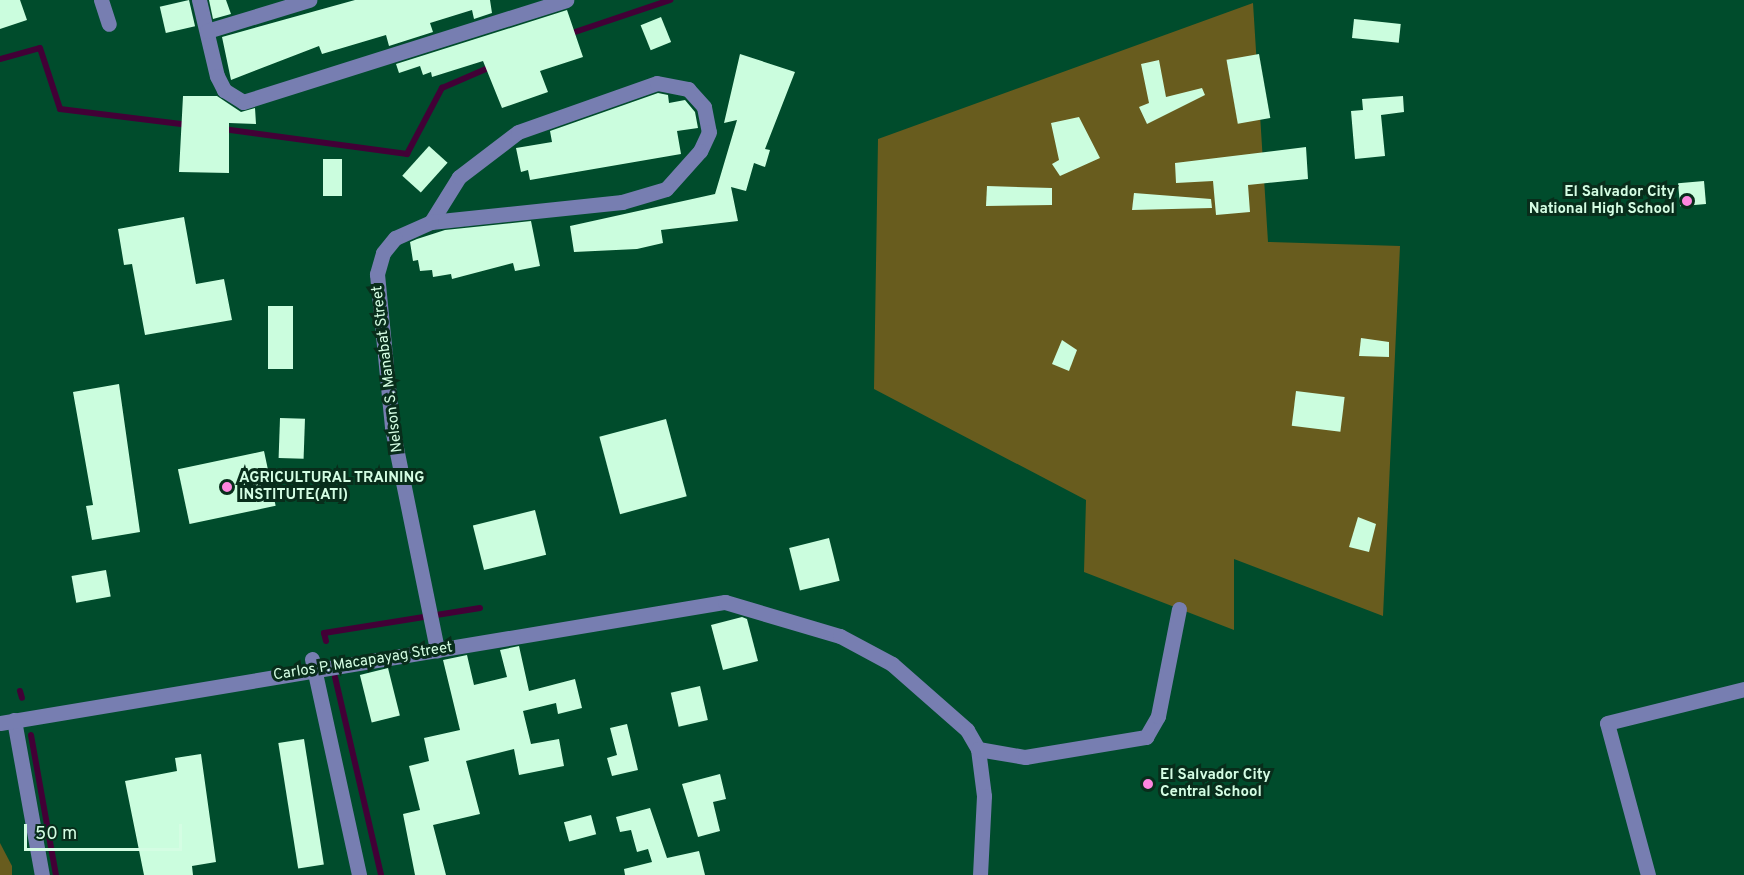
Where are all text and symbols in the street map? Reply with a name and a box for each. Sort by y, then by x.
place label: El Salvador City National High School [1529,183,1675,218]
marker: El Salvador City National High School [1680,194,1694,208]
street label: Nelson S. Manabat Street [369,284,407,454]
place label: AGRICULTURAL TRAINING INSTITUTE(ATI) [239,469,425,504]
marker: AGRICULTURAL TRAINING INSTITUTE(ATI) [220,480,234,494]
street label: Carlos P. Macapayag Street [272,639,454,685]
place label: El Salvador City Central School [1160,766,1271,801]
marker: El Salvador City Central School [1141,777,1155,791]
scale bar [27,812,184,850]
text: 50 m [35,823,77,846]

